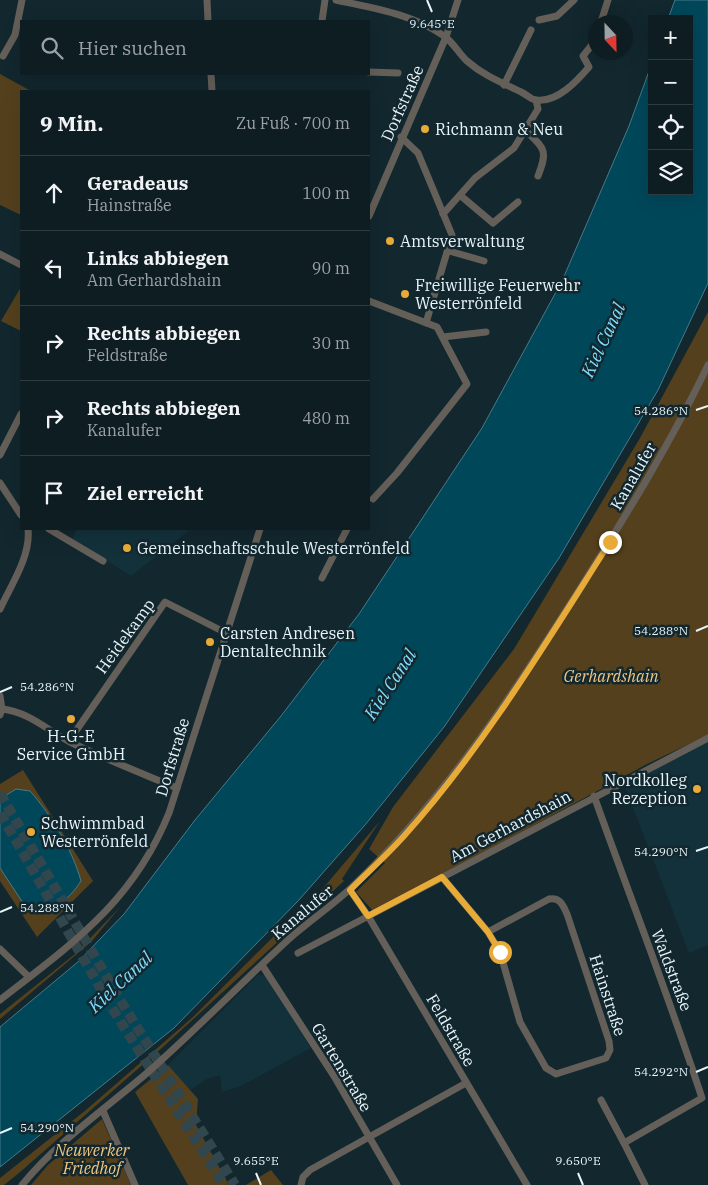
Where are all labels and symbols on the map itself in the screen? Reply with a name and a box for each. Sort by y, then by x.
north arrow [588,15,633,60]
text: 9.645°E [409,16,455,31]
street label: Dorfstraße [376,62,428,144]
place label: Richmann & Neu [435,119,563,139]
marker: Richmann & Neu [419,123,431,135]
place label: Amtsverwaltung [400,231,525,251]
marker: Amtsverwaltung [384,235,396,247]
place label: Freiwillige Feuerwehr Westerrönfeld [415,275,580,313]
marker: Freiwillige Feuerwehr Westerrönfeld [399,288,411,300]
water label: Kiel Canal [575,298,631,382]
text: 54.286°N [634,403,688,418]
street label: Kanalufer [606,439,660,513]
route end [599,531,622,554]
place label: Gemeinschaftsschule Westerrönfeld [137,538,410,558]
marker: Gemeinschaftsschule Westerrönfeld [121,542,133,554]
street label: Heidekamp [91,595,159,677]
place label: Carsten Andresen Dentaltechnik [220,623,355,661]
text: 54.288°N [634,623,688,638]
marker: Carsten Andresen Dentaltechnik [204,636,216,648]
water label: Kiel Canal [358,644,422,724]
park label: Gerhardshain [563,666,659,686]
text: 54.286°N [20,679,74,694]
marker: H-G-E Service GmbH [65,713,77,725]
street label: Dorfstraße [151,715,193,799]
place label: H-G-E Service GmbH [17,726,125,764]
place label: Nordkolleg Rezeption [604,770,687,808]
marker: Nordkolleg Rezeption [691,783,703,795]
street label: Am Gerhardshain [446,786,574,866]
place label: Schwimmbad Westerrönfeld [41,813,148,851]
marker: Schwimmbad Westerrönfeld [25,826,37,838]
text: 54.290°N [634,844,688,859]
street label: Kanalufer [267,880,337,944]
text: 54.288°N [20,900,74,915]
street label: Waldstraße [647,926,697,1014]
route start [489,941,512,964]
water label: Kiel Canal [82,946,158,1018]
street label: Hainstraße [585,952,631,1038]
street label: Feldstraße [422,990,480,1070]
street label: Gartenstraße [308,1019,376,1115]
text: 54.292°N [634,1064,688,1079]
text: 54.290°N [20,1120,74,1135]
park label: Neuwerker Friedhof [53,1140,131,1178]
text: 9.655°E [233,1153,279,1168]
text: 9.650°E [555,1153,601,1168]

